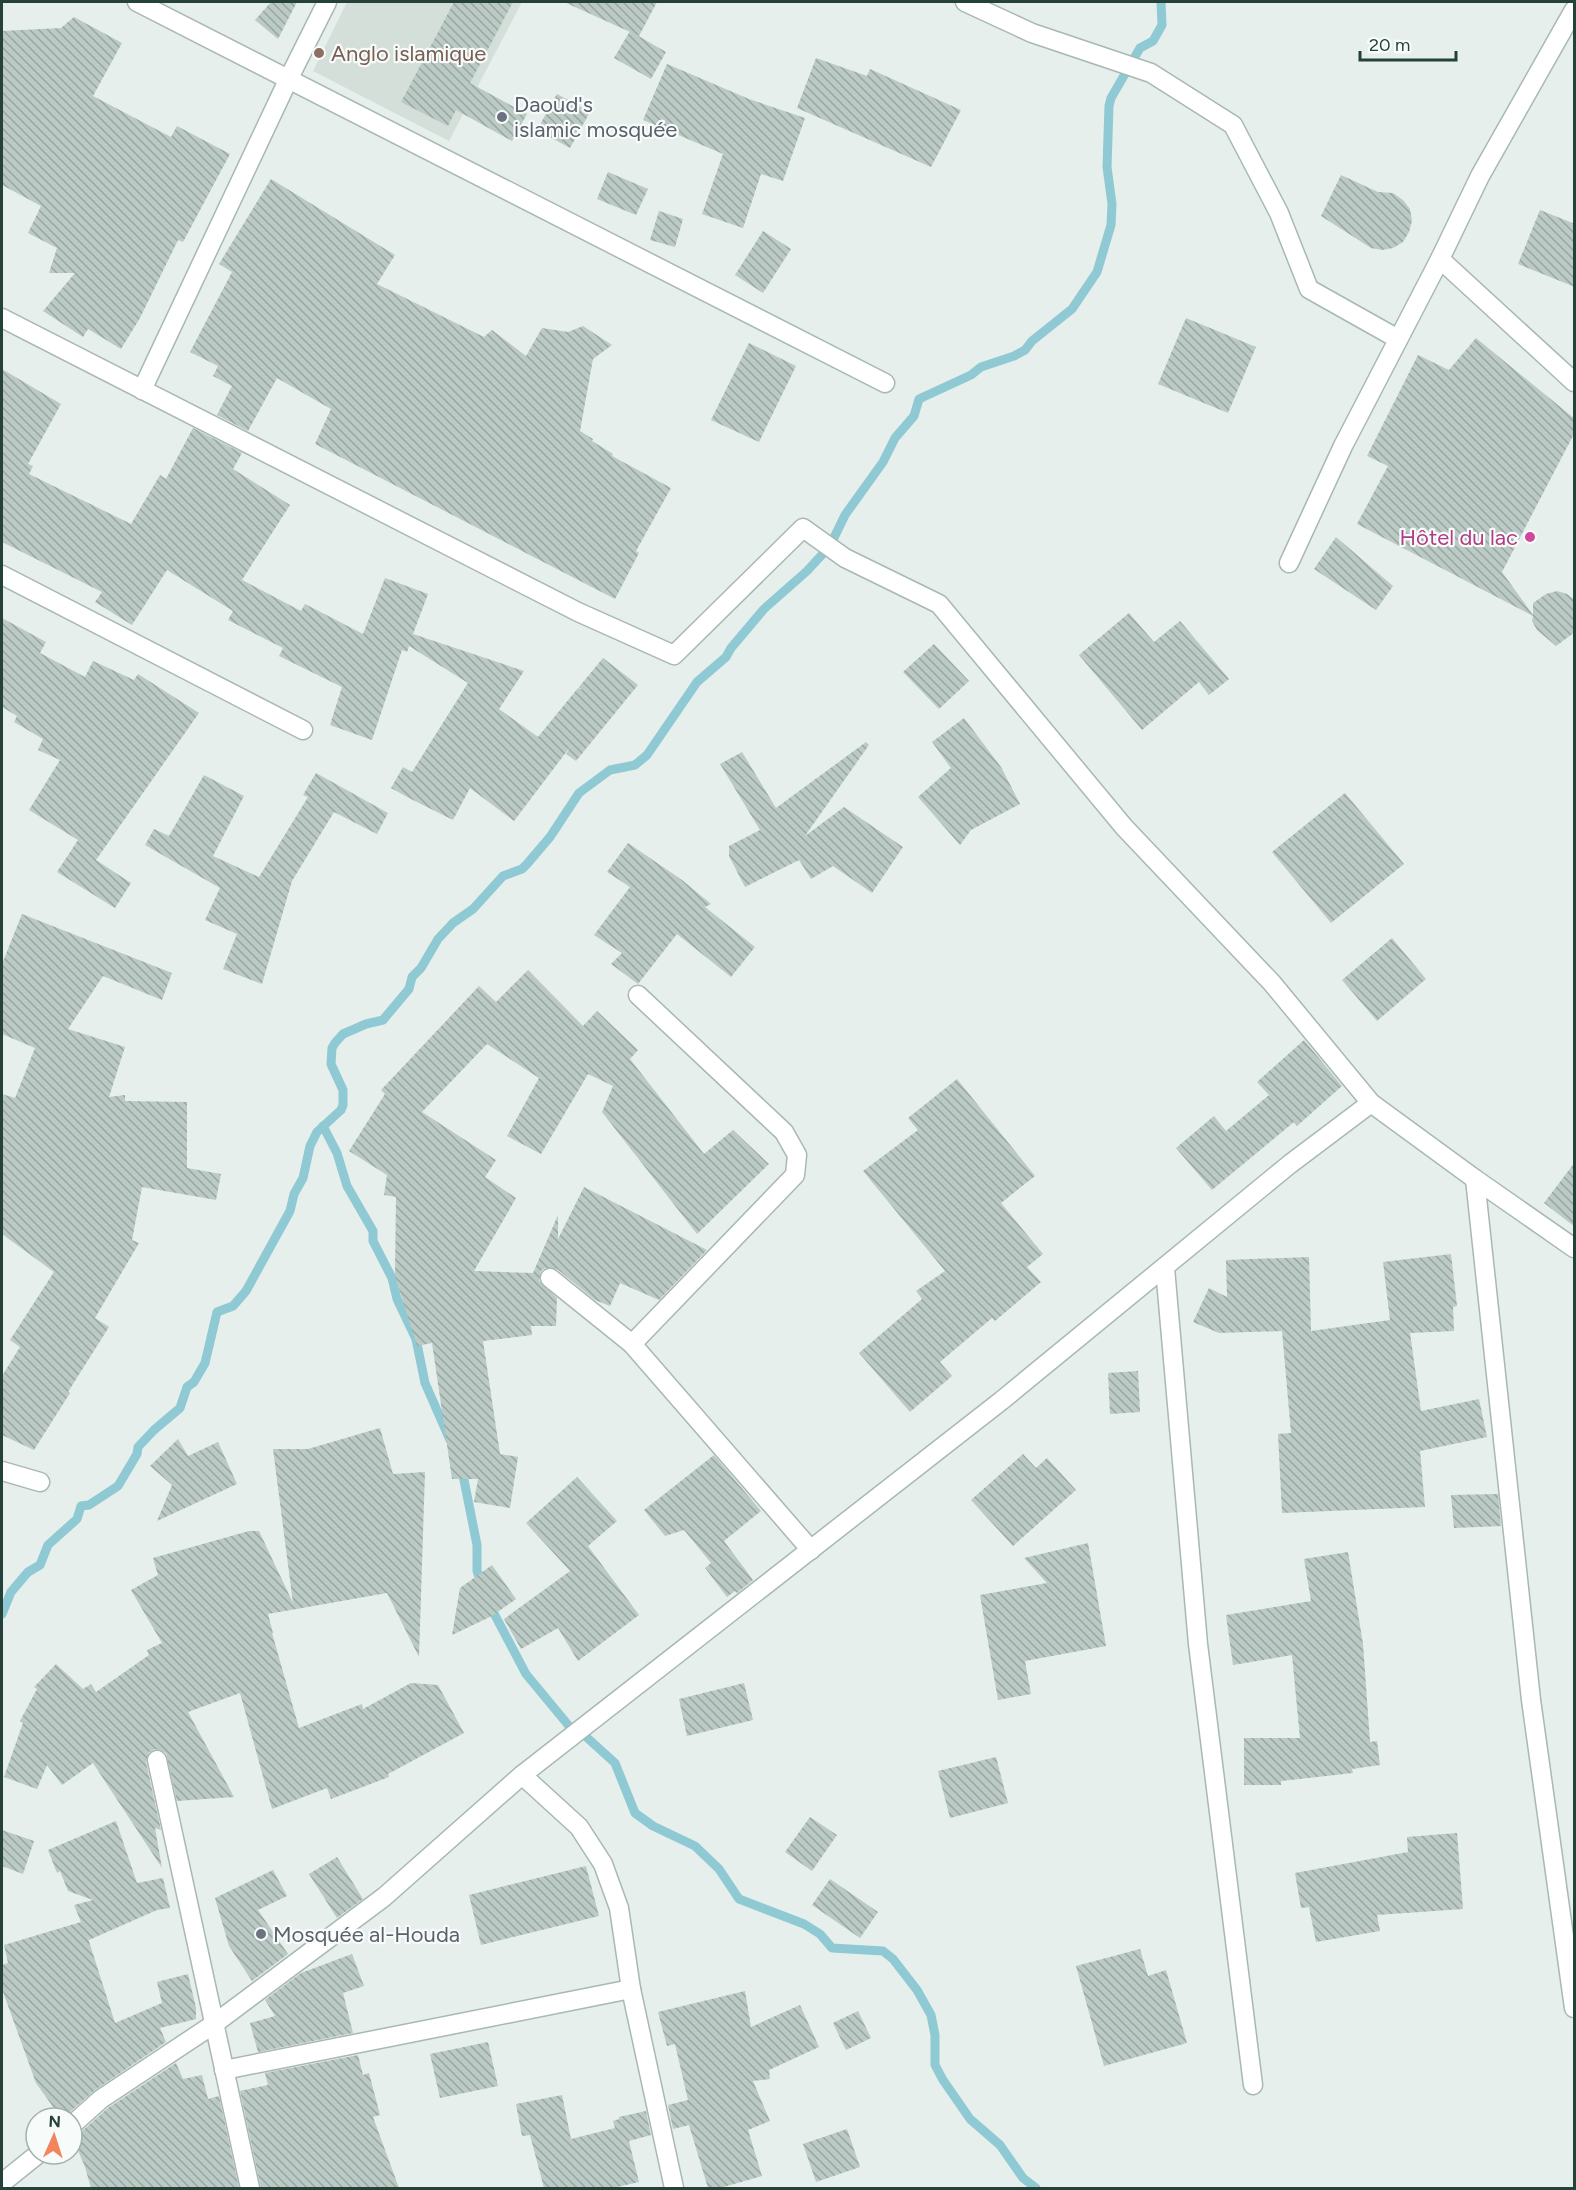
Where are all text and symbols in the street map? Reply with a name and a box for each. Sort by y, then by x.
scale bar [1360,24,1456,62]
text: 20 m [1369,34,1410,56]
place label: Anglo islamique [331,40,486,67]
marker: Anglo islamique [312,46,326,60]
place label: Daoud's islamic mosquée [514,91,677,143]
marker: Daoud's islamic mosquée [495,110,509,124]
place label: Hôtel du lac [1400,524,1518,551]
marker: Hôtel du lac [1523,530,1537,544]
place label: Mosquée al-Houda [273,1921,460,1948]
marker: Mosquée al-Houda [254,1927,268,1941]
north arrow [24,2106,84,2166]
text: N [48,2112,61,2131]

